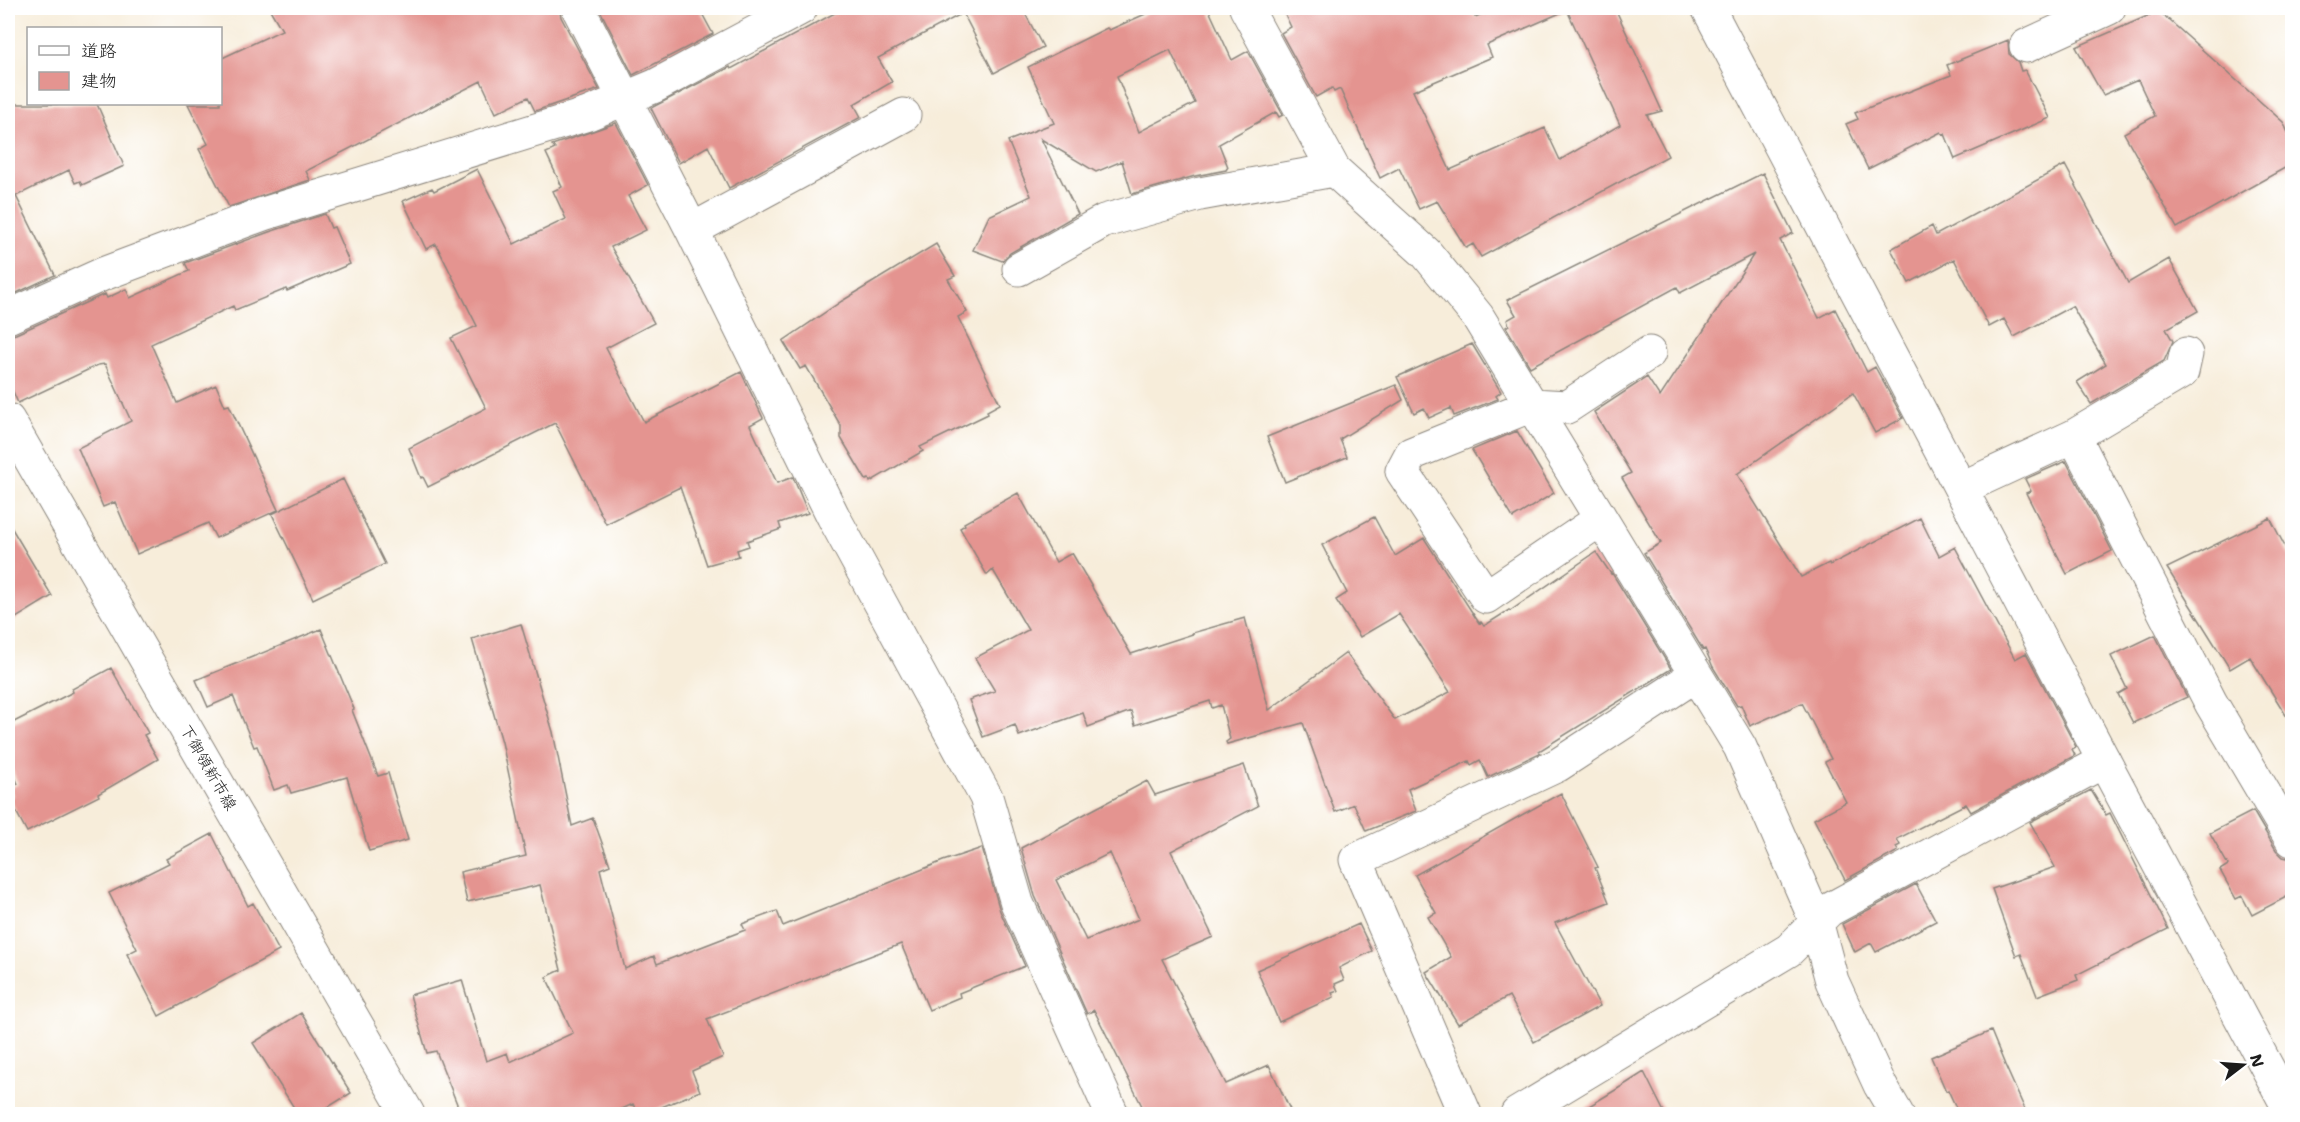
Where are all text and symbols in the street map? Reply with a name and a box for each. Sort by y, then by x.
legend [27,27,222,105]
text: 道路 [81,39,117,63]
text: 建物 [81,69,117,93]
street label: 下御領新市線 [175,720,242,814]
north arrow [2213,1035,2273,1095]
text: N [2245,1052,2269,1070]

